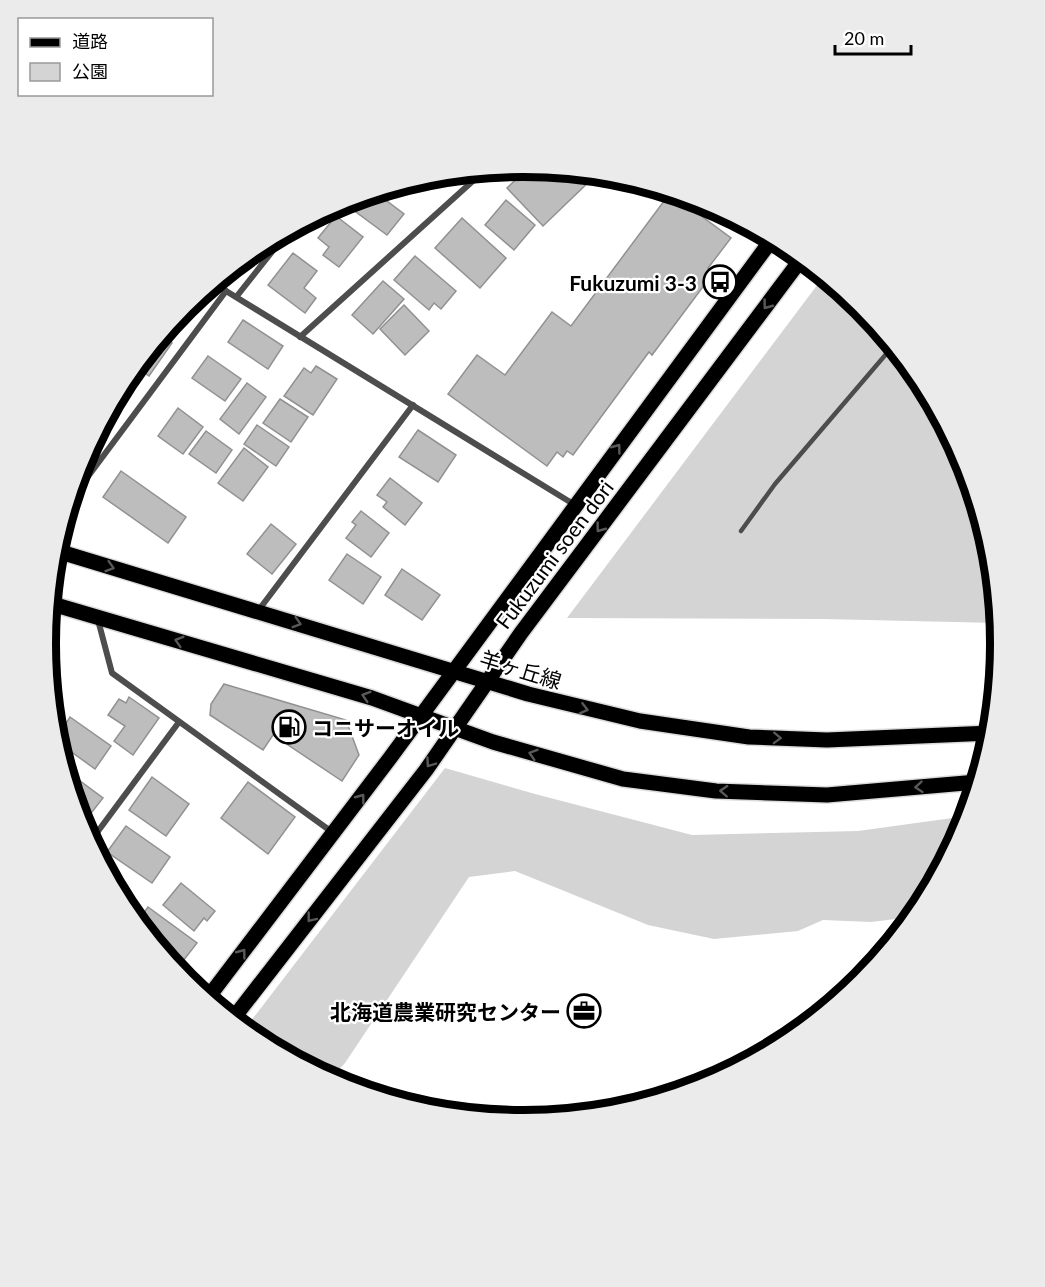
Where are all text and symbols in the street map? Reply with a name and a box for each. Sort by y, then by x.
legend [18,18,213,96]
scale bar [835,18,912,56]
text: 20 m [844,27,884,49]
text: 道路 [72,30,108,52]
text: 公園 [72,60,108,82]
bus stop icon: Fukuzumi 3-3 [702,264,738,300]
place label: Fukuzumi 3-3 [569,270,697,295]
one-way arrow [763,298,774,309]
one-way arrow [610,443,621,454]
street label: Fukuzumi soen dori [490,475,618,633]
one-way arrow [596,522,607,533]
one-way arrow [104,560,115,572]
one-way arrow [291,616,302,628]
one-way arrow [174,636,185,648]
street label: 羊ヶ丘線 [477,645,565,693]
one-way arrow [361,691,372,703]
one-way arrow [579,701,589,714]
fuel station icon: コニサーオイル [271,709,307,745]
place label: コニサーオイル [312,715,459,740]
one-way arrow [772,732,781,744]
one-way arrow [528,749,539,761]
one-way arrow [426,757,437,768]
one-way arrow [914,780,923,793]
one-way arrow [720,785,729,798]
one-way arrow [353,793,364,804]
one-way arrow [308,911,319,922]
one-way arrow [235,948,246,959]
office icon: 北海道農業研究センター [566,993,602,1029]
place label: 北海道農業研究センター [330,999,561,1024]

